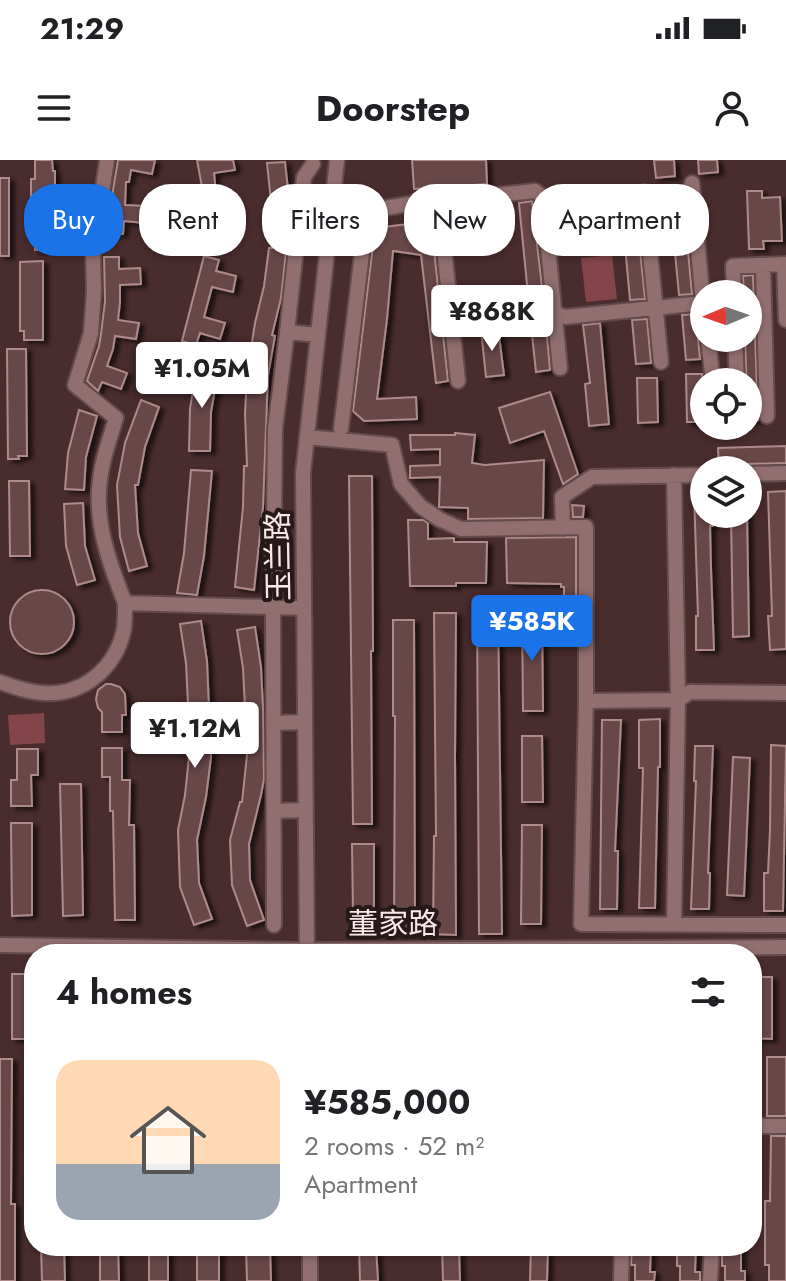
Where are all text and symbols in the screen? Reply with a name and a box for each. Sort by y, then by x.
text: 21:29 [40,7,124,50]
text: Doorstep [316,82,470,134]
icon: menu [32,86,76,130]
icon: person [710,86,754,130]
chip: Buy [24,184,123,256]
chip: Rent [139,184,246,256]
chip: Filters [262,184,388,256]
chip: New [404,184,515,256]
chip: Apartment [531,184,709,256]
north arrow [690,280,762,352]
map controls [690,280,762,528]
pin: ¥868K [436,285,548,353]
text: ¥868K [449,292,535,330]
pin: ¥1.05M [137,342,267,410]
text: ¥1.05M [154,349,250,387]
button: locate [690,368,762,440]
button: layers [690,456,762,528]
street label: 玉兰路 [256,511,300,601]
pin: ¥585K [476,595,588,663]
text: ¥585K [489,602,575,640]
pin: ¥1.12M [130,702,260,770]
text: ¥1.12M [149,709,241,747]
street label: 董家路 [348,902,438,945]
text: 4 homes [56,968,192,1017]
icon: filters [686,970,730,1014]
text: ¥585,000 [304,1078,470,1127]
icon: home [120,1092,216,1188]
text: 2 rooms · 52 m² [304,1127,484,1165]
text: Apartment [304,1165,417,1203]

